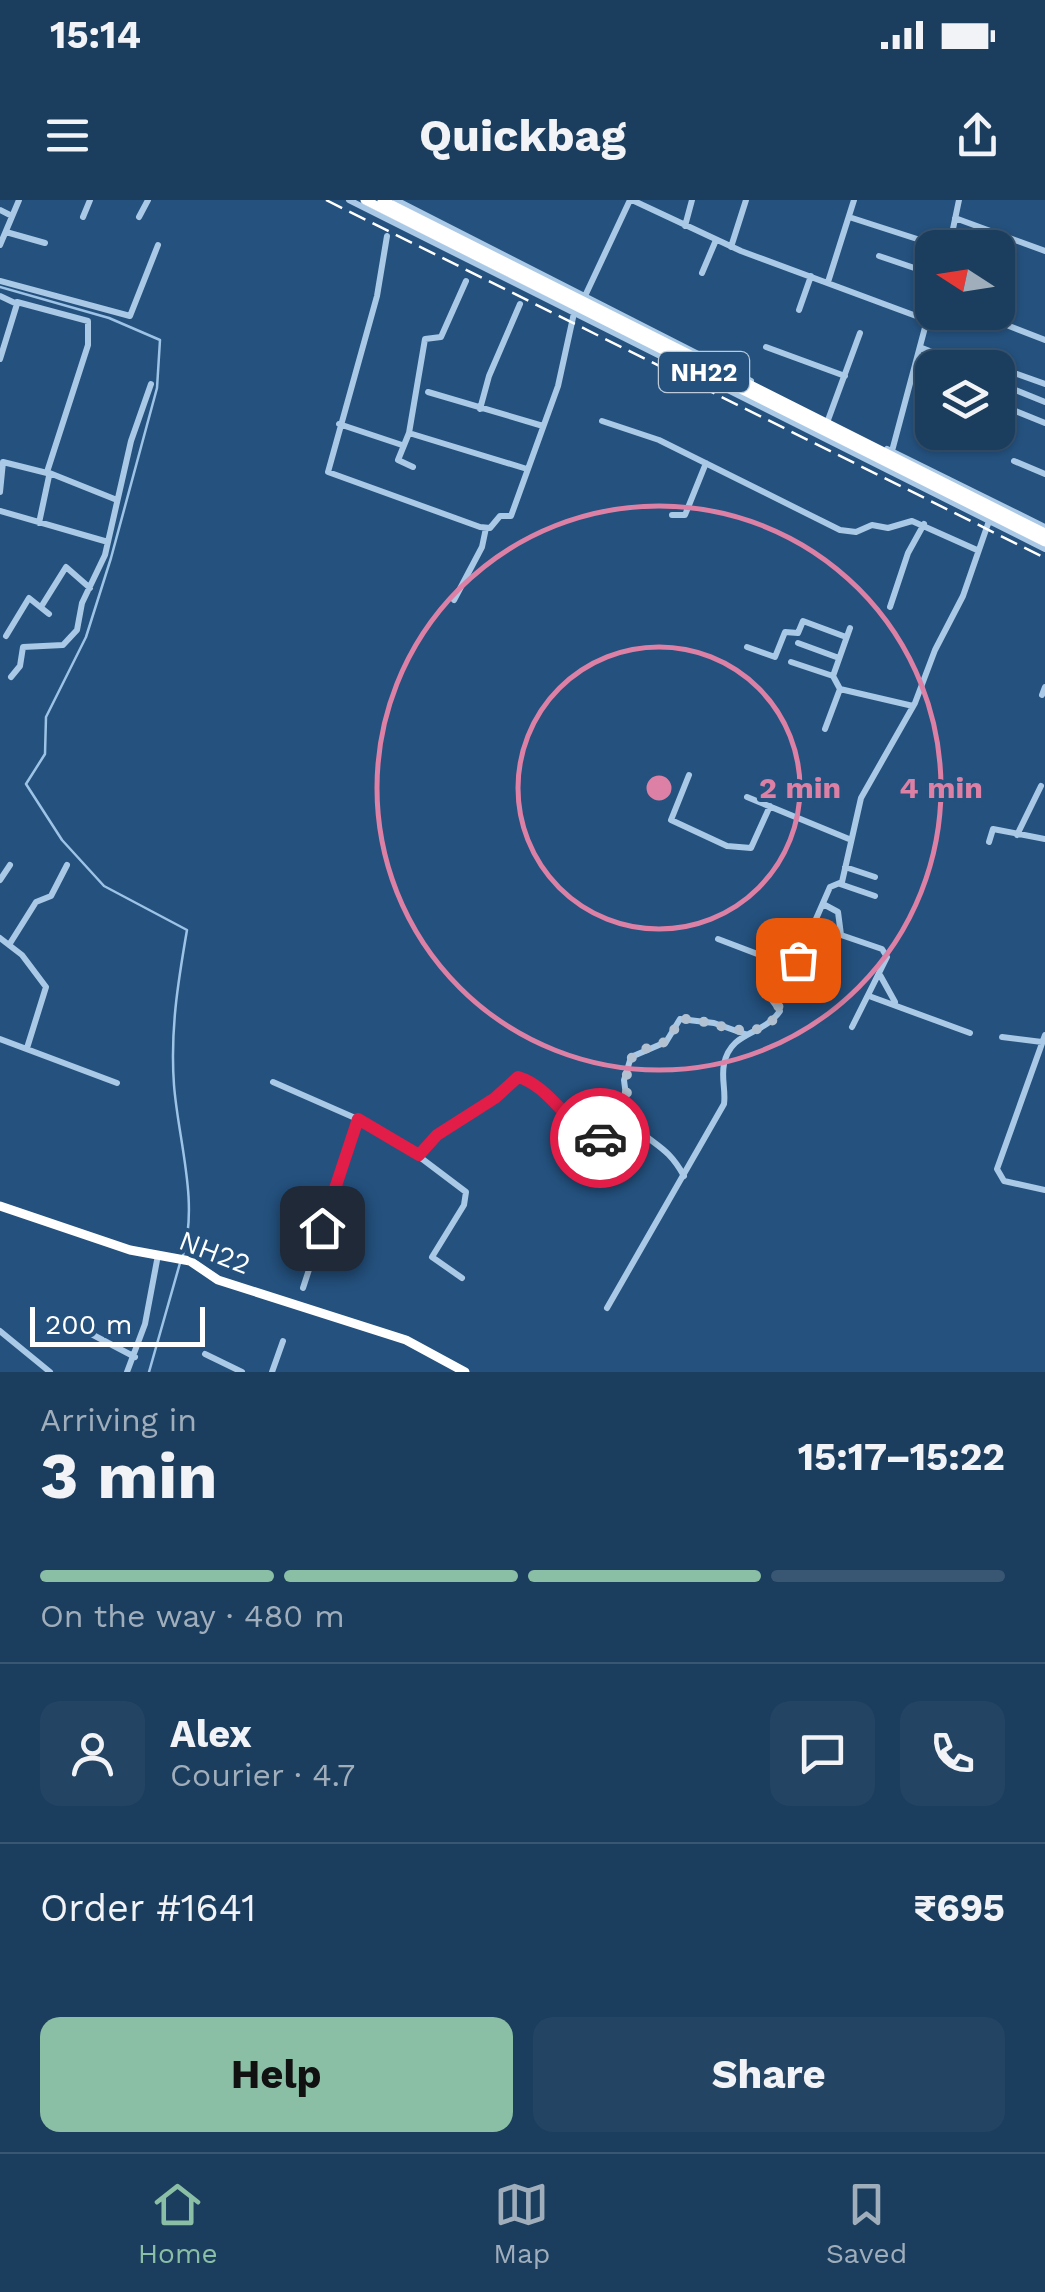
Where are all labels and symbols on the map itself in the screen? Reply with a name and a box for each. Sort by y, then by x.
north arrow [915,230,1015,330]
road number: NH22 [659,352,749,392]
centre of rings [641,770,677,806]
text: 2 min [759,770,841,805]
text: 4 min [899,770,983,805]
pin [756,918,841,1003]
courier [550,1088,650,1188]
pin [280,1186,365,1271]
street label: NH22 [174,1224,255,1281]
scale bar [30,1302,205,1346]

